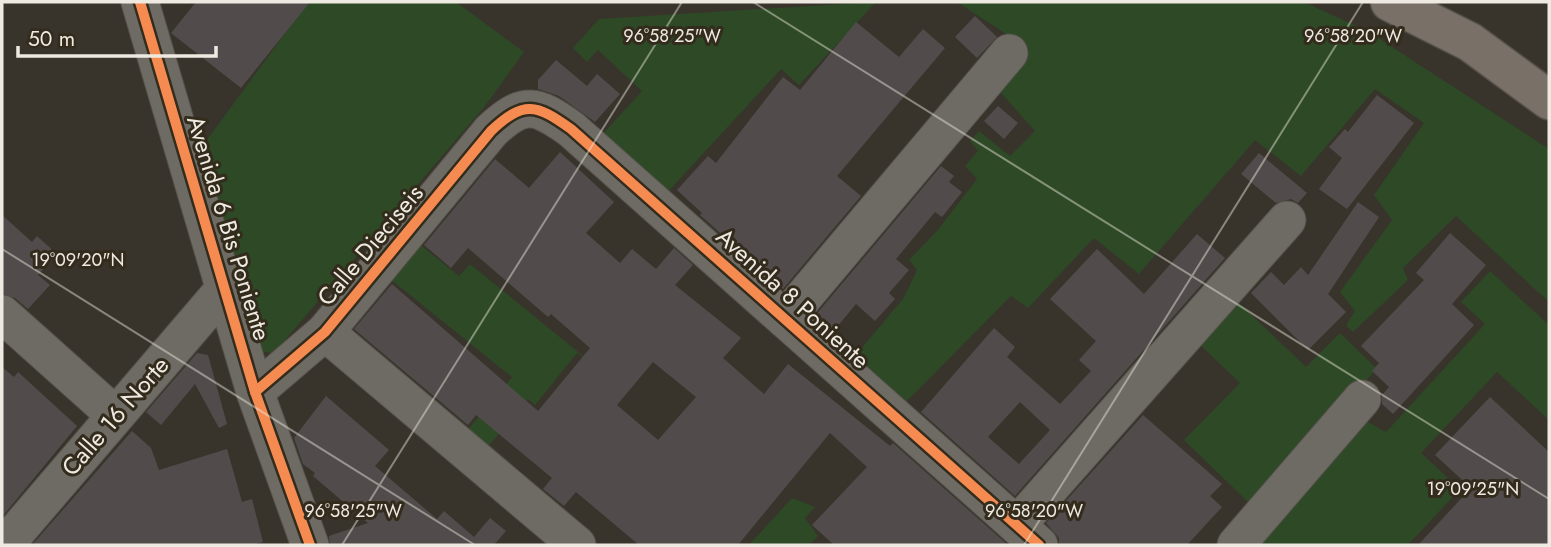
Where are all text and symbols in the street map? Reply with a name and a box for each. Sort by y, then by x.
scale bar [18,14,215,58]
text: 96°58'25"W [623,23,721,49]
text: 96°58'20"W [1304,23,1402,49]
text: 50 m [28,24,75,54]
street label: Avenida 6 Bis Poniente [178,111,280,345]
street label: Calle Dieciseis [309,177,431,313]
street label: Avenida 8 Poniente [708,219,878,377]
text: 19°09'20"N [31,247,125,273]
street label: Calle 16 Norte [53,348,177,484]
text: 19°09'25"N [1427,476,1519,502]
text: 96°58'25"W [304,498,402,524]
text: 96°58'20"W [985,498,1083,524]

